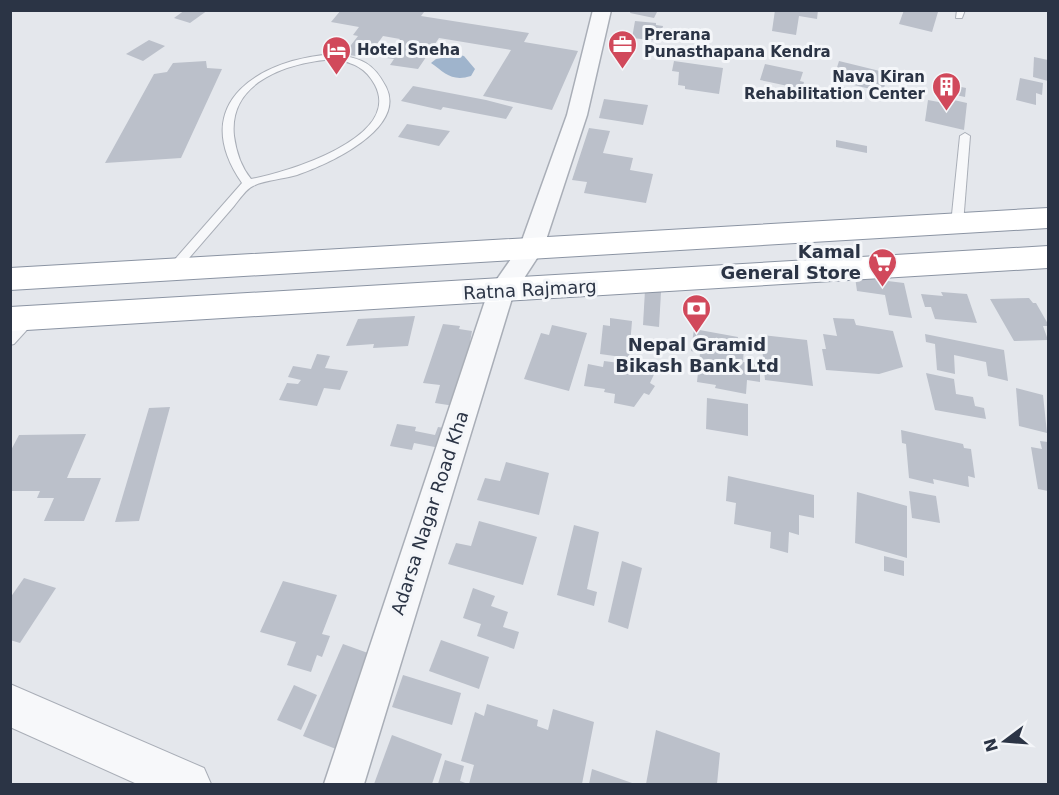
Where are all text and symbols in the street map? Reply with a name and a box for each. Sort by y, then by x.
place label: Prerana Punasthapana Kendra [644,26,831,61]
office icon: Prerana Punasthapana Kendra [607,28,639,70]
hotel icon: Hotel Sneha [320,34,352,76]
place label: Hotel Sneha [357,41,460,59]
place label: Nava Kiran Rehabilitation Center [744,68,926,103]
building icon: Nava Kiran Rehabilitation Center [930,70,962,112]
place label: Kamal General Store [721,241,861,283]
supermarket icon: Kamal General Store [866,246,898,288]
street label: Ratna Rajmarg [463,276,597,303]
bank icon: Nepal Gramid Bikash Bank Ltd [681,292,713,334]
place label: Nepal Gramid Bikash Bank Ltd [615,334,779,376]
street label: Adarsa Nagar Road Kha [387,408,472,617]
north arrow [975,711,1035,771]
text: N [980,736,1002,754]

